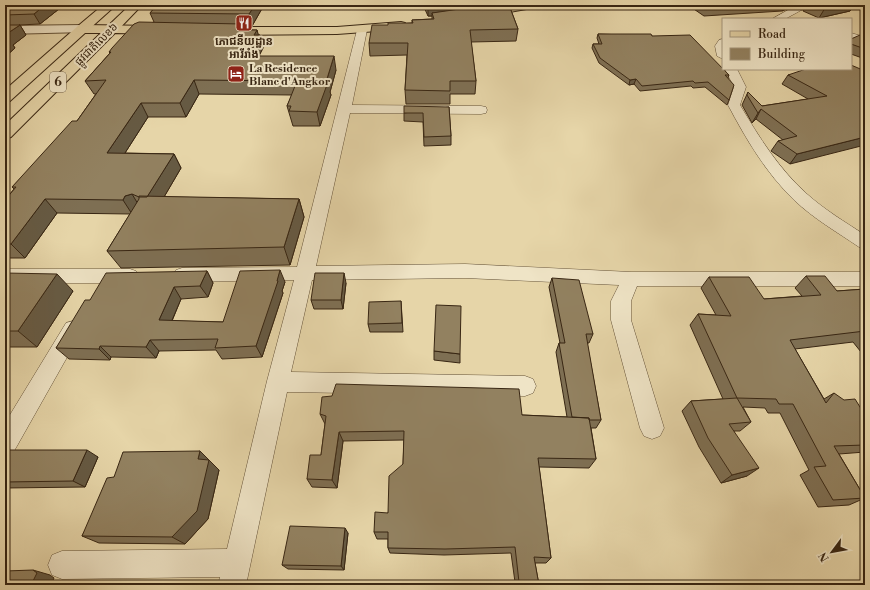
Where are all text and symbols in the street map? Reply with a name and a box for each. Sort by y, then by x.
restaurant icon: ភោជនីយដ្ឋាន អារីរាំង [234,13,254,33]
legend [722,18,852,70]
street label: ផ្លូវជាតិលេខ៦ [72,20,123,71]
text: Road [758,27,786,42]
place label: ភោជនីយដ្ឋាន អារីរាំង [215,33,273,62]
text: Building [757,47,806,62]
place label: La Residence Blanc d'Angkor [249,62,331,89]
hotel icon: La Residence Blanc d'Angkor [226,64,246,84]
road number: 6 [50,72,66,92]
north arrow [812,532,852,572]
text: N [816,549,833,564]

